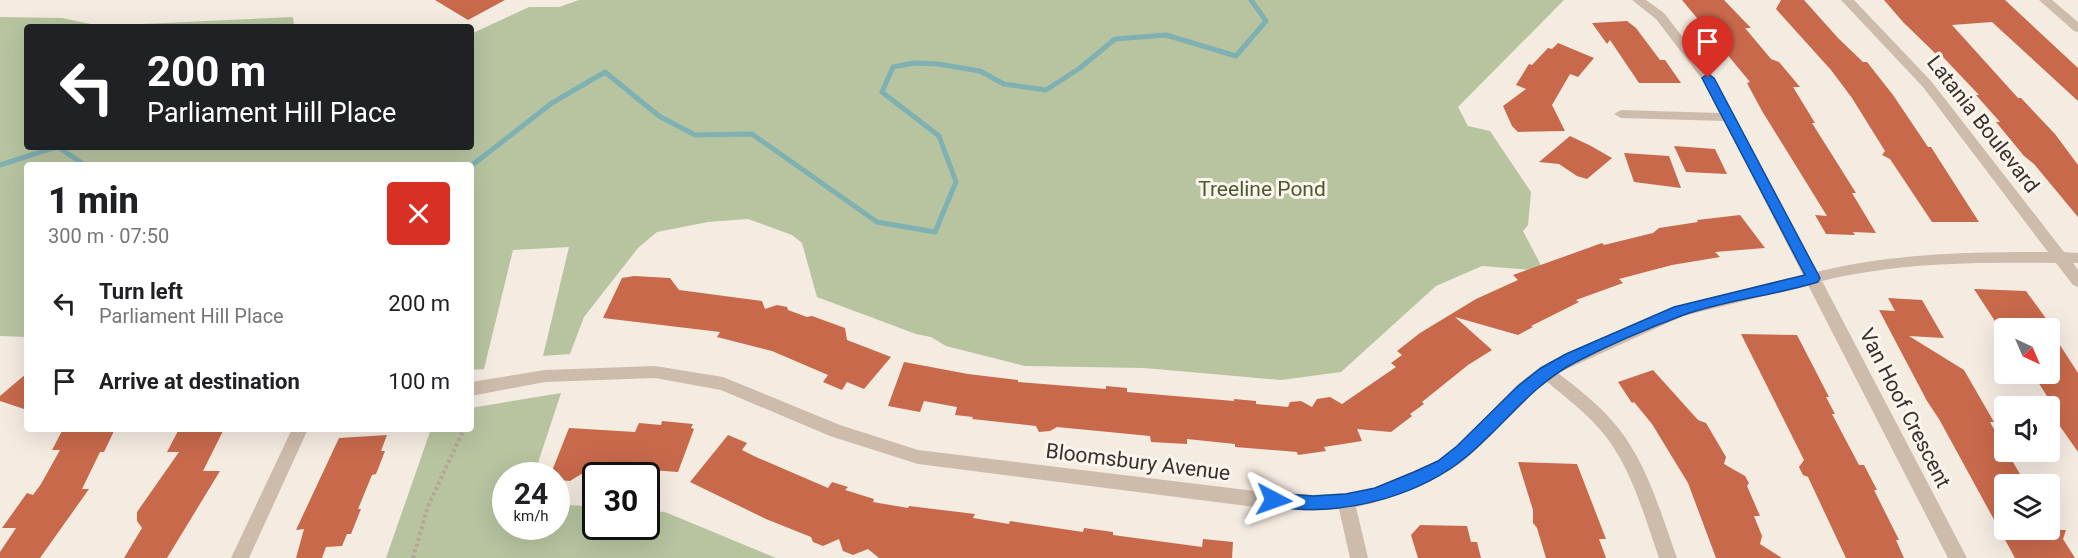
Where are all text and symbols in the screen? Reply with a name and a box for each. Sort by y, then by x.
pin [1682,16,1733,78]
icon: arrive [1691,25,1724,58]
text: 200 m [147,47,266,96]
icon: left [48,48,126,126]
street label: Latania Boulevard [1922,51,2044,197]
text: Parliament Hill Place [147,97,396,129]
park label: Treeline Pond [1198,177,1326,201]
text: 1 min [48,180,139,222]
button: close [387,182,450,245]
text: 300 m · 07:50 [48,224,169,248]
text: Turn left [99,279,183,304]
icon: left [48,287,81,320]
text: 200 m [388,291,450,316]
text: Parliament Hill Place [99,304,284,328]
north arrow [1994,318,2060,384]
map controls [1994,318,2060,540]
street label: Van Hoof Crescent [1854,324,1956,492]
icon: arrive [48,365,81,398]
text: Arrive at destination [99,369,300,394]
text: 100 m [388,369,450,394]
button: sound [1994,396,2060,462]
street label: Bloomsbury Avenue [1044,439,1232,485]
speed limit sign: 30 [582,462,660,540]
position arrow [1242,468,1306,532]
button: layers [1994,474,2060,540]
text: 24 [514,476,548,511]
text: km/h [513,507,549,525]

